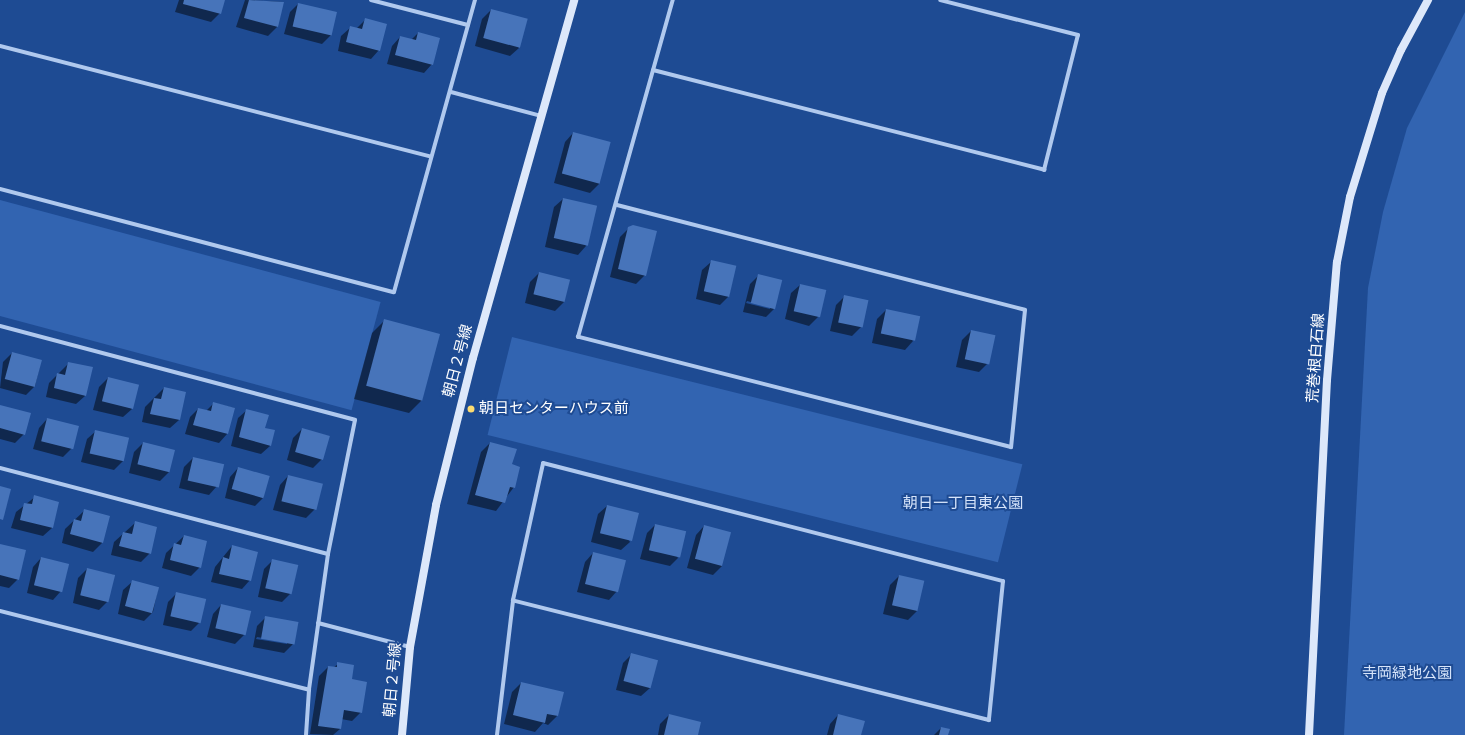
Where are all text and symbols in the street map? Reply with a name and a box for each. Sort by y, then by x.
street label: 荒巻根白石線 [1304,312,1328,404]
street label: 朝日２号線 [440,322,476,400]
place label: 朝日センターハウス前 [479,400,629,418]
marker: 朝日センターハウス前 [466,404,476,414]
park label: 朝日一丁目東公園 [903,495,1023,513]
street label: 朝日２号線 [381,642,405,718]
park label: 寺岡緑地公園 [1362,665,1452,683]

